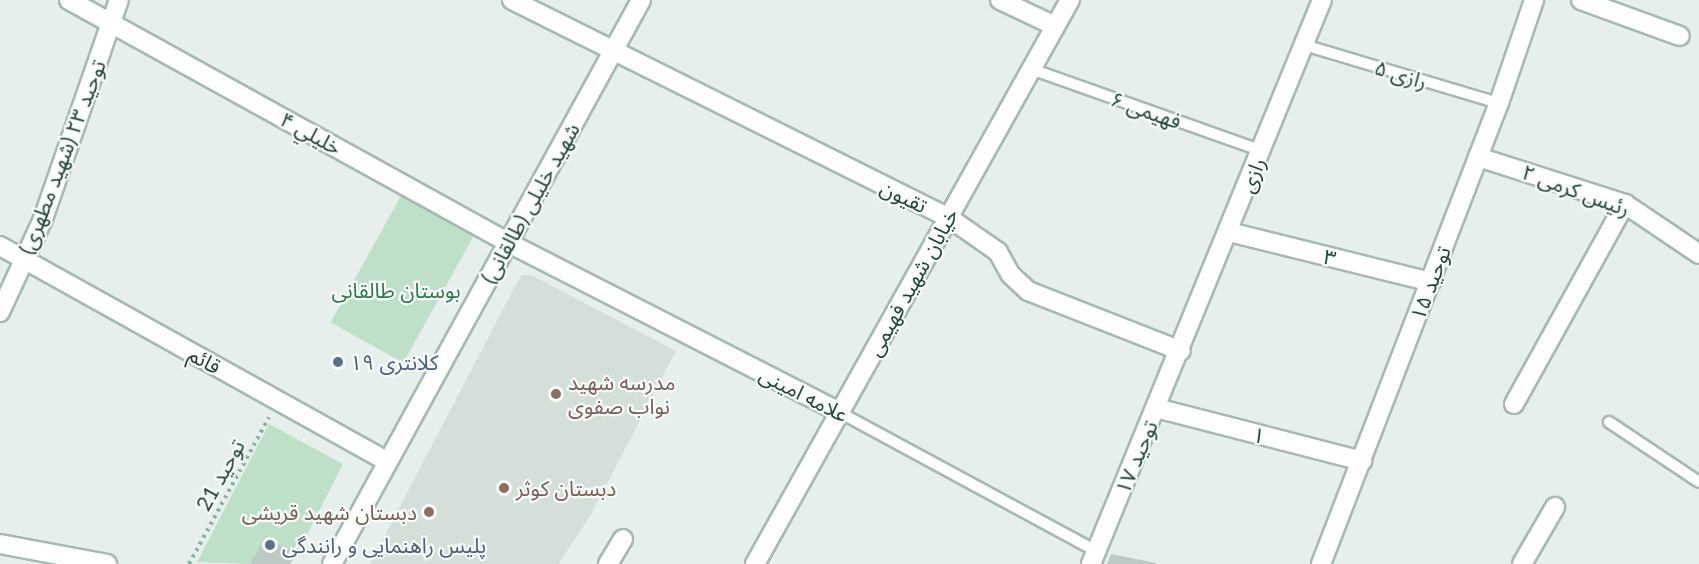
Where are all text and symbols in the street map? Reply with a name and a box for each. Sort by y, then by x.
street label: رازی ۵ [1372,54,1430,94]
street label: توحید ۲۳ (شهید مطهری) [13,56,111,258]
street label: فهیمی ۶ [1107,86,1185,134]
street label: خليلي ۴ [276,106,346,160]
street label: شهید خلیلی (طالقانی) [475,118,585,288]
street label: رازی [1234,154,1270,196]
street label: رئیس کرمی ۲ [1519,159,1633,221]
street label: تقیون [877,174,931,218]
street label: خیابان شهید فهیمی [861,204,963,360]
street label: ۳ [1321,243,1339,271]
street label: توحید ۱۵ [1404,243,1456,323]
park label: بوستان طالقانی [331,277,461,303]
street label: قائم [184,341,226,379]
place label: کلانتری ۱۹ [350,349,438,375]
marker: کلانتری ۱۹ [331,355,345,369]
street label: علامه امینی [755,361,853,427]
place label: مدرسه شهید نواب صفوی [568,369,675,419]
marker: مدرسه شهید نواب صفوی [549,387,563,401]
street label: توحید ۱۷ [1109,417,1163,497]
street label: ۱ [1250,421,1268,449]
street label: توحید 21 [190,435,250,515]
place label: دبستان کوثر [516,475,616,501]
marker: دبستان کوثر [497,481,511,495]
place label: دبستان شهید قریشی [242,499,417,525]
marker: دبستان شهید قریشی [422,505,436,519]
place label: پلیس راهنمایی و رانندگی [282,532,486,558]
marker: پلیس راهنمایی و رانندگی [263,538,277,552]

